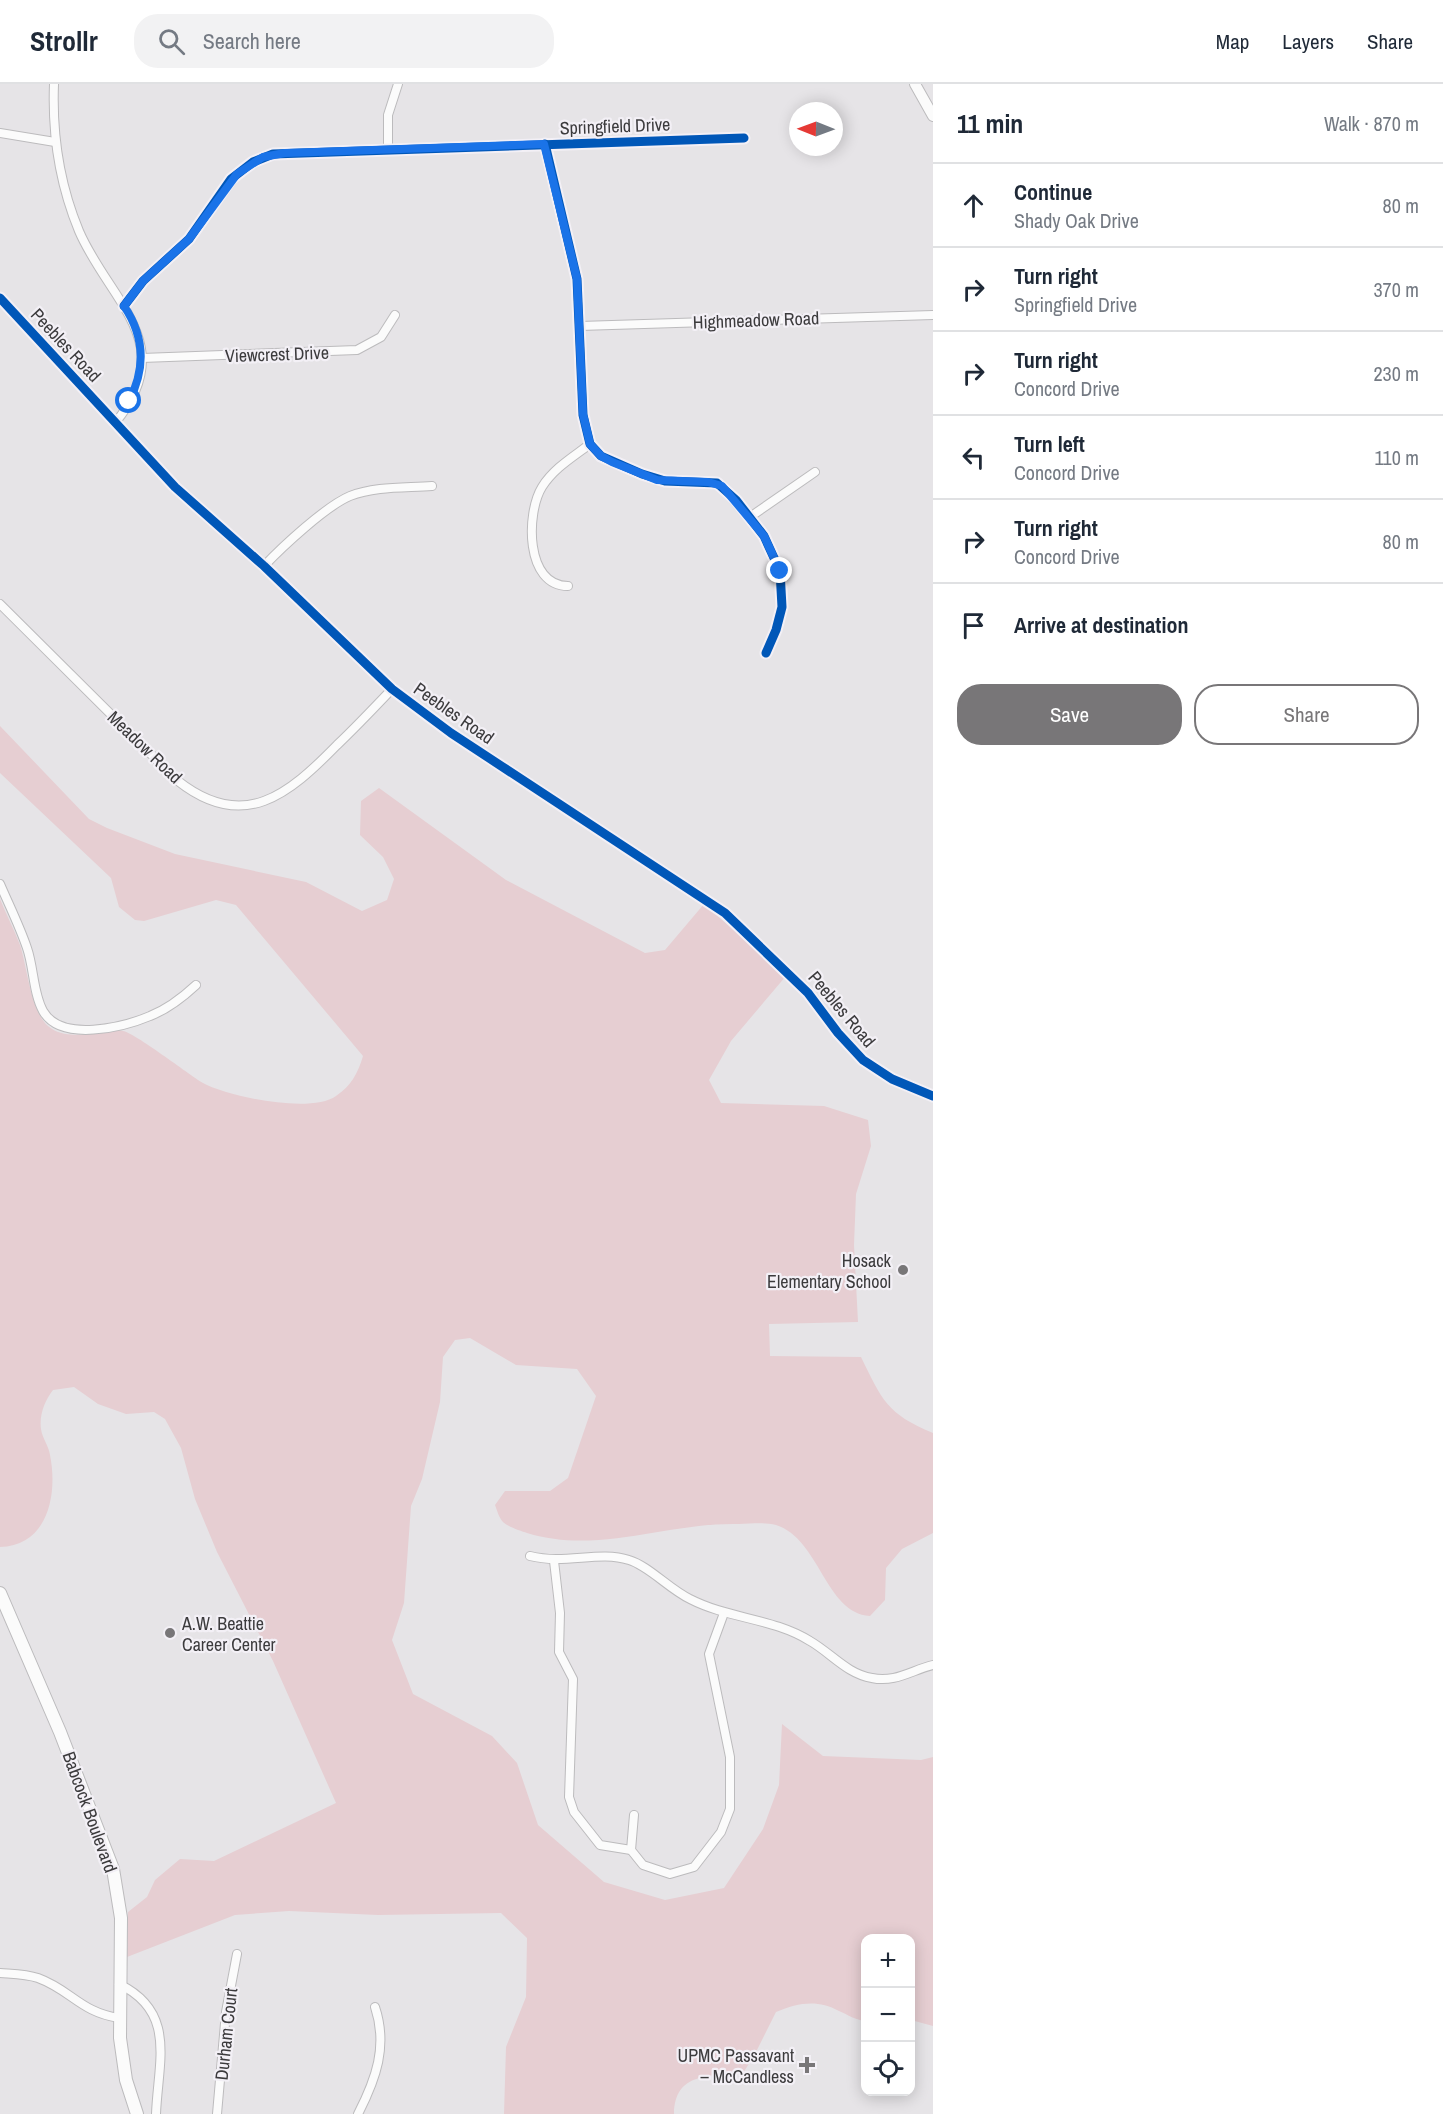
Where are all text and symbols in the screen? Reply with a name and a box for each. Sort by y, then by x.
search box [134,14,554,68]
text: Strollr [30,22,98,60]
icon: search [155,25,188,58]
text: Search here [203,26,301,56]
text: Map [1216,27,1249,56]
text: Layers [1282,27,1334,56]
text: Share [1367,27,1413,56]
north arrow [789,102,843,156]
text: 11 min [957,106,1023,141]
text: Walk · 870 m [1324,110,1419,137]
street label: Springfield Drive [559,112,671,140]
text: Continue [1014,177,1092,207]
icon: ahead [957,189,990,222]
text: 80 m [1383,192,1419,219]
text: Shady Oak Drive [1014,207,1139,234]
text: Turn right [1014,261,1098,291]
icon: right [957,273,990,306]
text: 370 m [1373,276,1419,303]
text: Springfield Drive [1014,291,1137,318]
street label: Peebles Road [25,303,107,387]
street label: Highmeadow Road [692,305,820,335]
street label: Viewcrest Drive [225,340,329,368]
text: Turn right [1014,345,1098,375]
icon: right [957,357,990,390]
text: 230 m [1373,360,1419,387]
text: Concord Drive [1014,375,1120,402]
route start [115,387,141,413]
text: Turn left [1014,429,1085,459]
icon: left [957,441,990,474]
text: 110 m [1375,444,1419,471]
text: Concord Drive [1014,459,1120,486]
text: Turn right [1014,513,1098,543]
icon: right [957,525,990,558]
text: 80 m [1383,528,1419,555]
text: Concord Drive [1014,543,1120,570]
route end [766,557,792,583]
icon: arrive [957,609,990,642]
text: Arrive at destination [1014,610,1188,640]
street label: Peebles Road [409,676,499,750]
button: Save [957,684,1182,745]
button: Share [1194,684,1419,745]
street label: Meadow Road [102,705,188,789]
street label: Peebles Road [803,965,881,1053]
place label: Hosack Elementary School [767,1248,892,1294]
marker: Hosack Elementary School [896,1263,910,1277]
place label: A.W. Beattie Career Center [181,1611,276,1657]
marker: A.W. Beattie Career Center [163,1626,177,1640]
street label: Babcock Boulevard [57,1748,123,1876]
map controls [861,1934,915,2096]
button: + [861,1934,915,1988]
street label: Durham Court [209,1987,243,2081]
button: − [861,1988,915,2042]
button: locate [861,2042,915,2096]
place label: UPMC Passavant – McCandless [678,2043,794,2089]
marker: UPMC Passavant – McCandless [798,2056,816,2074]

